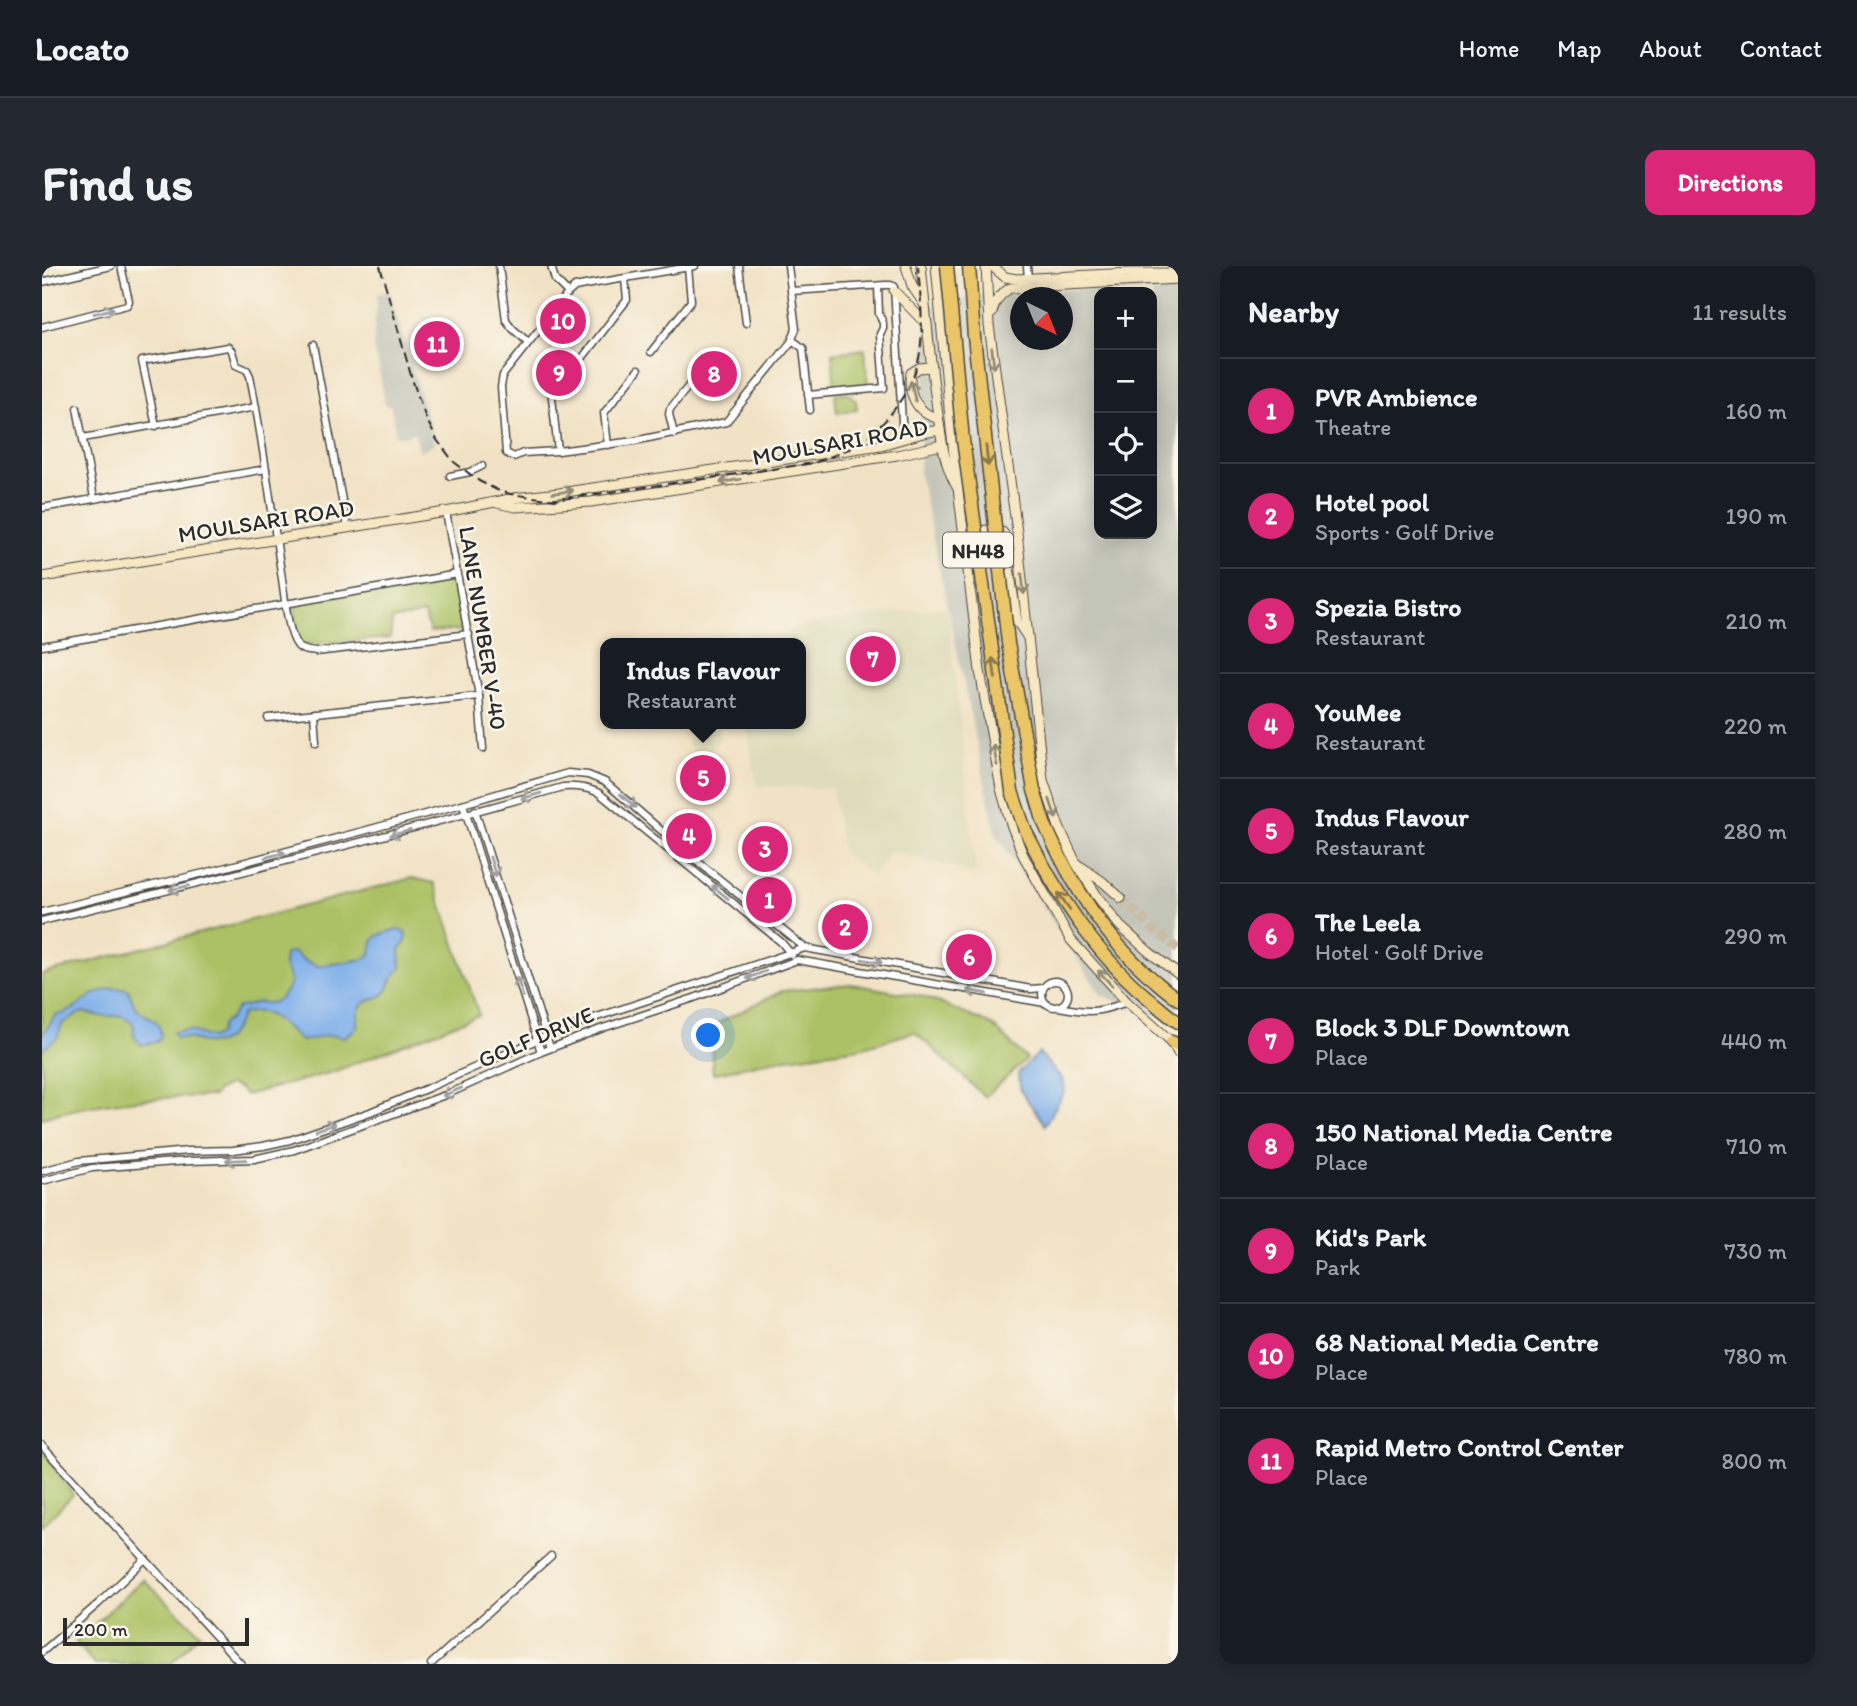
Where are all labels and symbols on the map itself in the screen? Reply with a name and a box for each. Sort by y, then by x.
north arrow [1010,287,1073,350]
pin: 10 [540,295,586,347]
one-way arrow [92,304,115,317]
pin: 11 [414,318,460,370]
pin: 9 [536,347,582,399]
one-way arrow [987,347,1000,369]
pin: 8 [691,348,737,400]
one-way arrow [905,380,918,402]
street label: MOULSARI ROAD [750,413,930,471]
one-way arrow [981,444,994,467]
one-way arrow [719,474,742,487]
one-way arrow [551,486,574,499]
street label: MOULSARI ROAD [176,493,356,549]
street label: LANE NUMBER V-40 [453,524,513,732]
road number: NH48 [943,532,1013,568]
one-way arrow [1017,572,1030,595]
pin: 7 [850,633,896,685]
one-way arrow [988,657,1001,679]
one-way arrow [988,744,1001,767]
pin: 5 [680,752,726,804]
one-way arrow [520,791,542,804]
one-way arrow [619,793,637,809]
one-way arrow [1048,797,1060,819]
pin: 4 [666,810,712,862]
pin: 3 [742,823,788,875]
one-way arrow [389,827,412,840]
one-way arrow [263,848,286,861]
one-way arrow [488,855,500,877]
pin: 1 [746,874,792,926]
one-way arrow [168,882,191,895]
one-way arrow [712,885,730,900]
one-way arrow [1057,892,1071,912]
pin: 2 [822,901,868,953]
pin: 6 [946,931,992,983]
one-way arrow [860,955,883,969]
one-way arrow [1097,969,1113,987]
one-way arrow [745,970,767,983]
one-way arrow [513,976,526,998]
one-way arrow [967,985,989,998]
street label: GOLF DRIVE [474,1000,598,1074]
your location [691,1018,725,1052]
one-way arrow [442,1086,463,1099]
one-way arrow [315,1120,337,1133]
one-way arrow [225,1153,248,1166]
scale bar [63,1615,248,1647]

